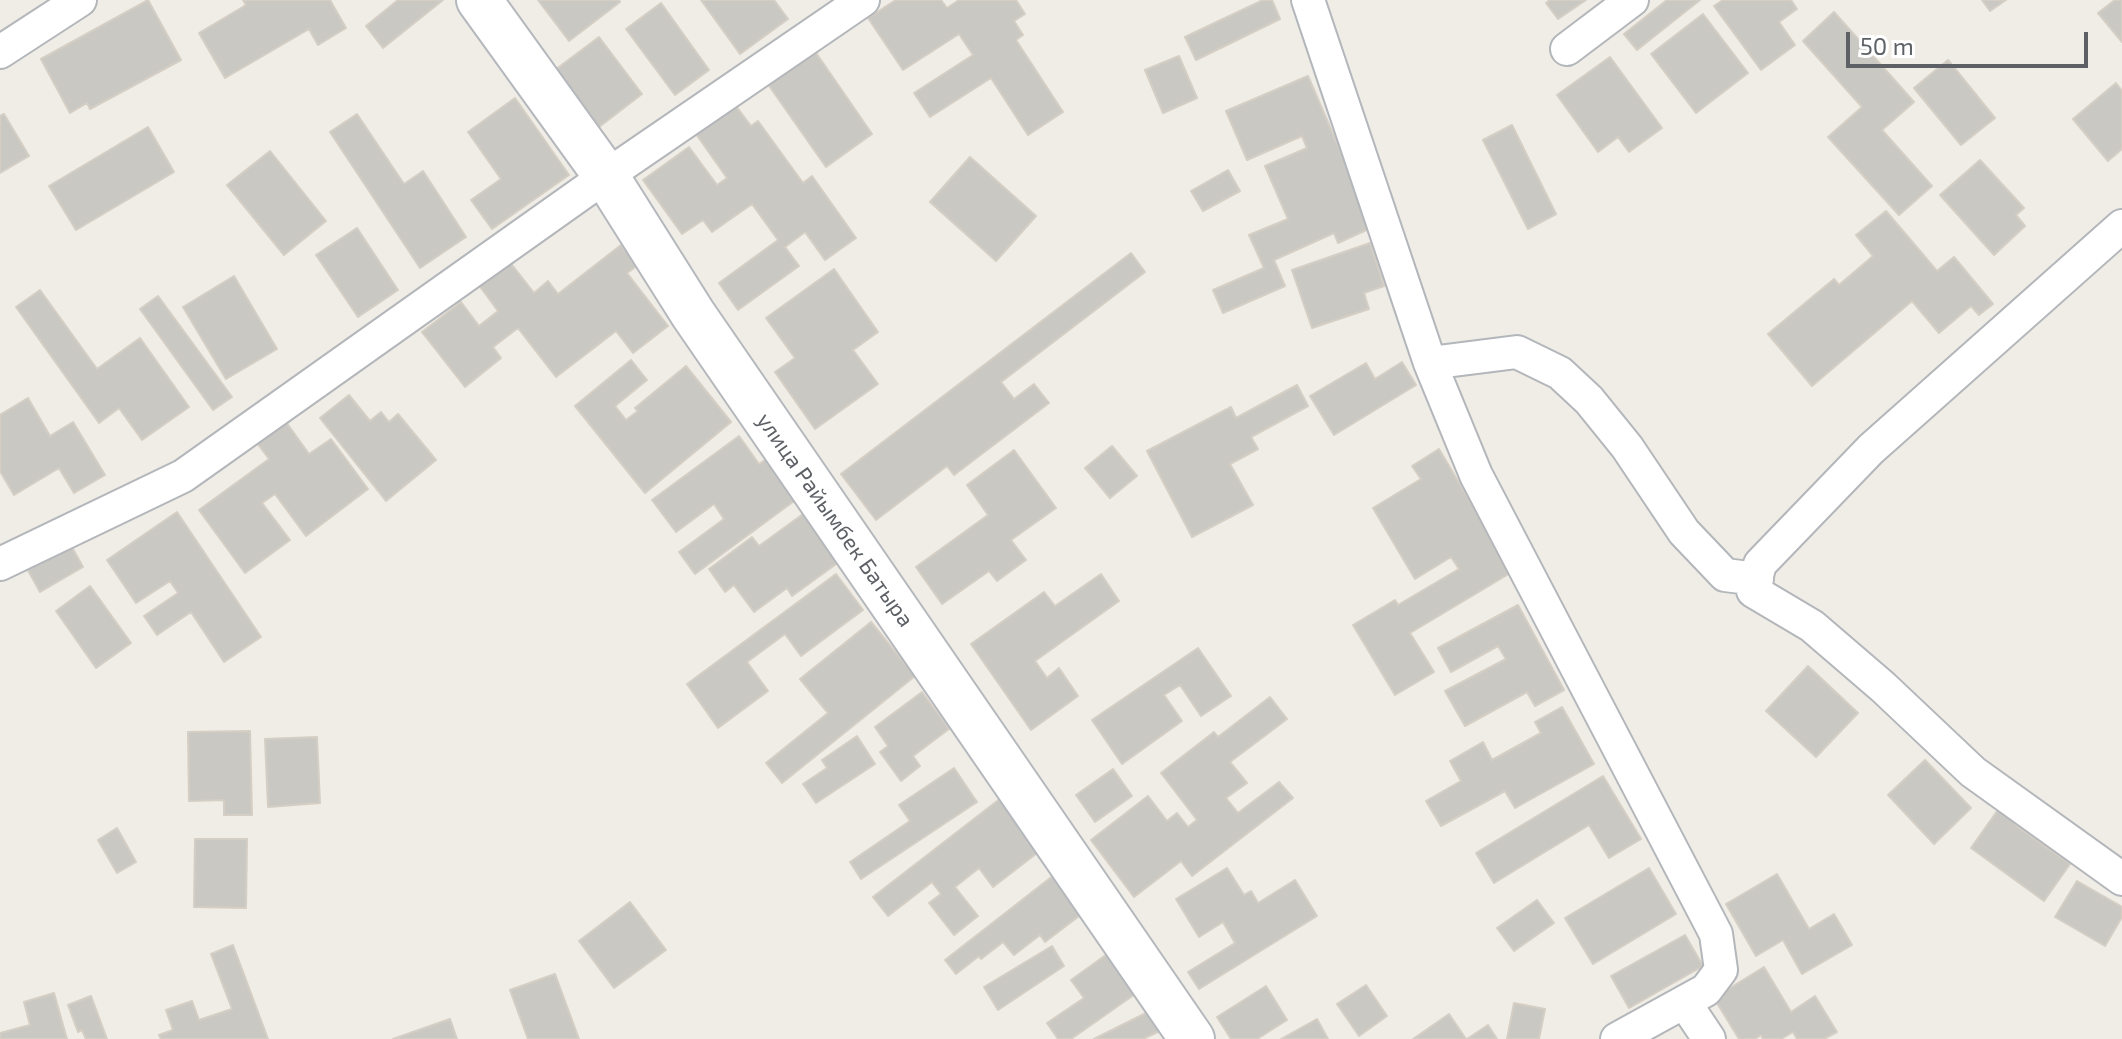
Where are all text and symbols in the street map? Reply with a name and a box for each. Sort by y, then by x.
scale bar [1850,16,2092,66]
text: 50 m [1860,31,1914,60]
street label: улица Райымбек Батыра [751,408,919,632]

